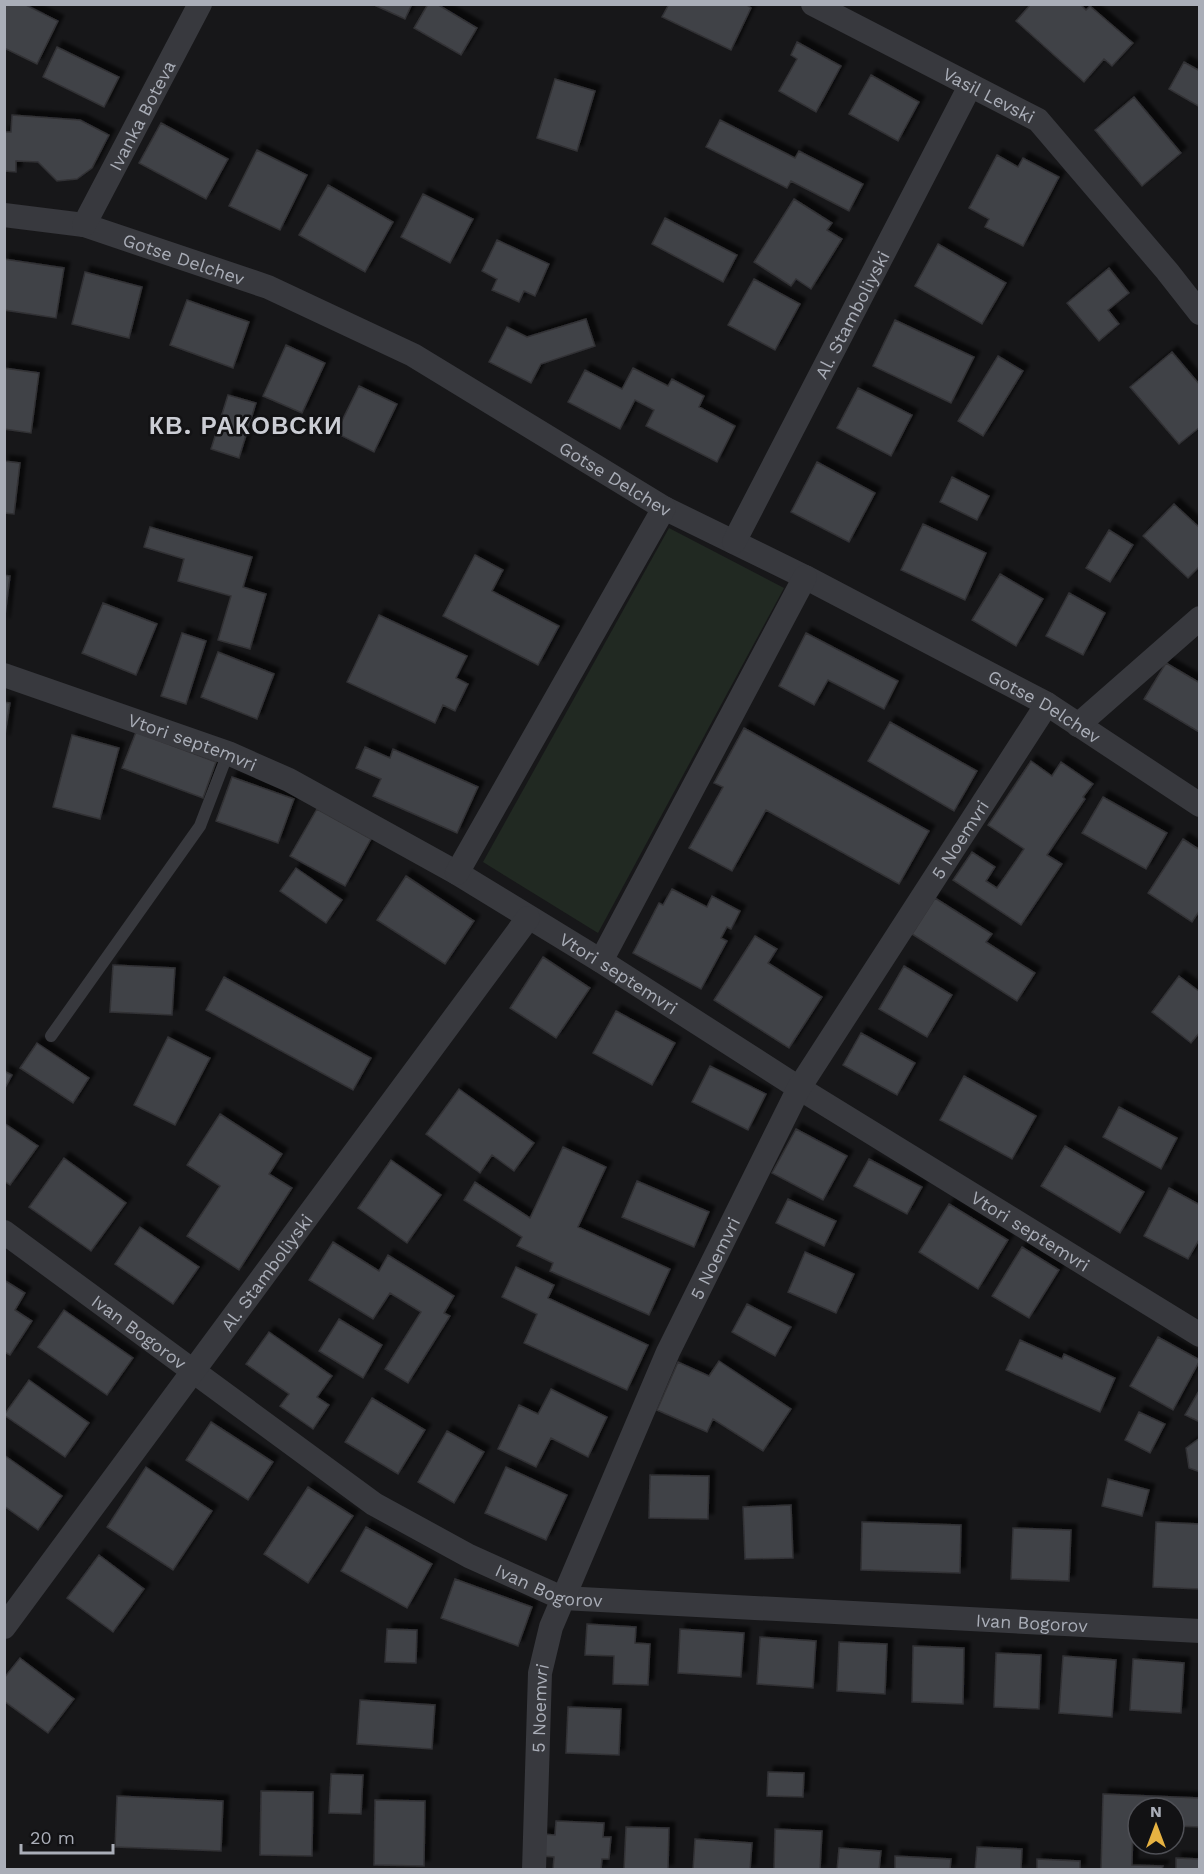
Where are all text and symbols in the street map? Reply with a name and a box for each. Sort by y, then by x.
street label: Ivanka Boteva [104,57,179,174]
street label: Vasil Levski [940,62,1038,127]
street label: Gotse Delchev [120,228,248,289]
street label: Al. Stamboliyski [810,247,893,382]
district label: КВ. РАКОВСКИ [149,412,343,440]
street label: Gotse Delchev [556,436,675,521]
street label: Gotse Delchev [985,665,1105,747]
street label: Vtori septemvri [125,709,260,775]
street label: 5 Noemvri [927,796,993,883]
street label: Vtori septemvri [556,928,682,1018]
street label: Vtori septemvri [967,1186,1094,1275]
street label: Al. Stamboliyski [216,1209,316,1335]
street label: 5 Noemvri [685,1213,744,1303]
street label: Ivan Bogorov [88,1290,191,1374]
street label: Ivan Bogorov [492,1559,604,1611]
street label: Ivan Bogorov [975,1609,1089,1636]
street label: 5 Noemvri [527,1661,552,1753]
north arrow [1126,1796,1186,1856]
text: N [1150,1802,1162,1821]
scale bar [21,1817,112,1855]
text: 20 m [30,1827,75,1848]

